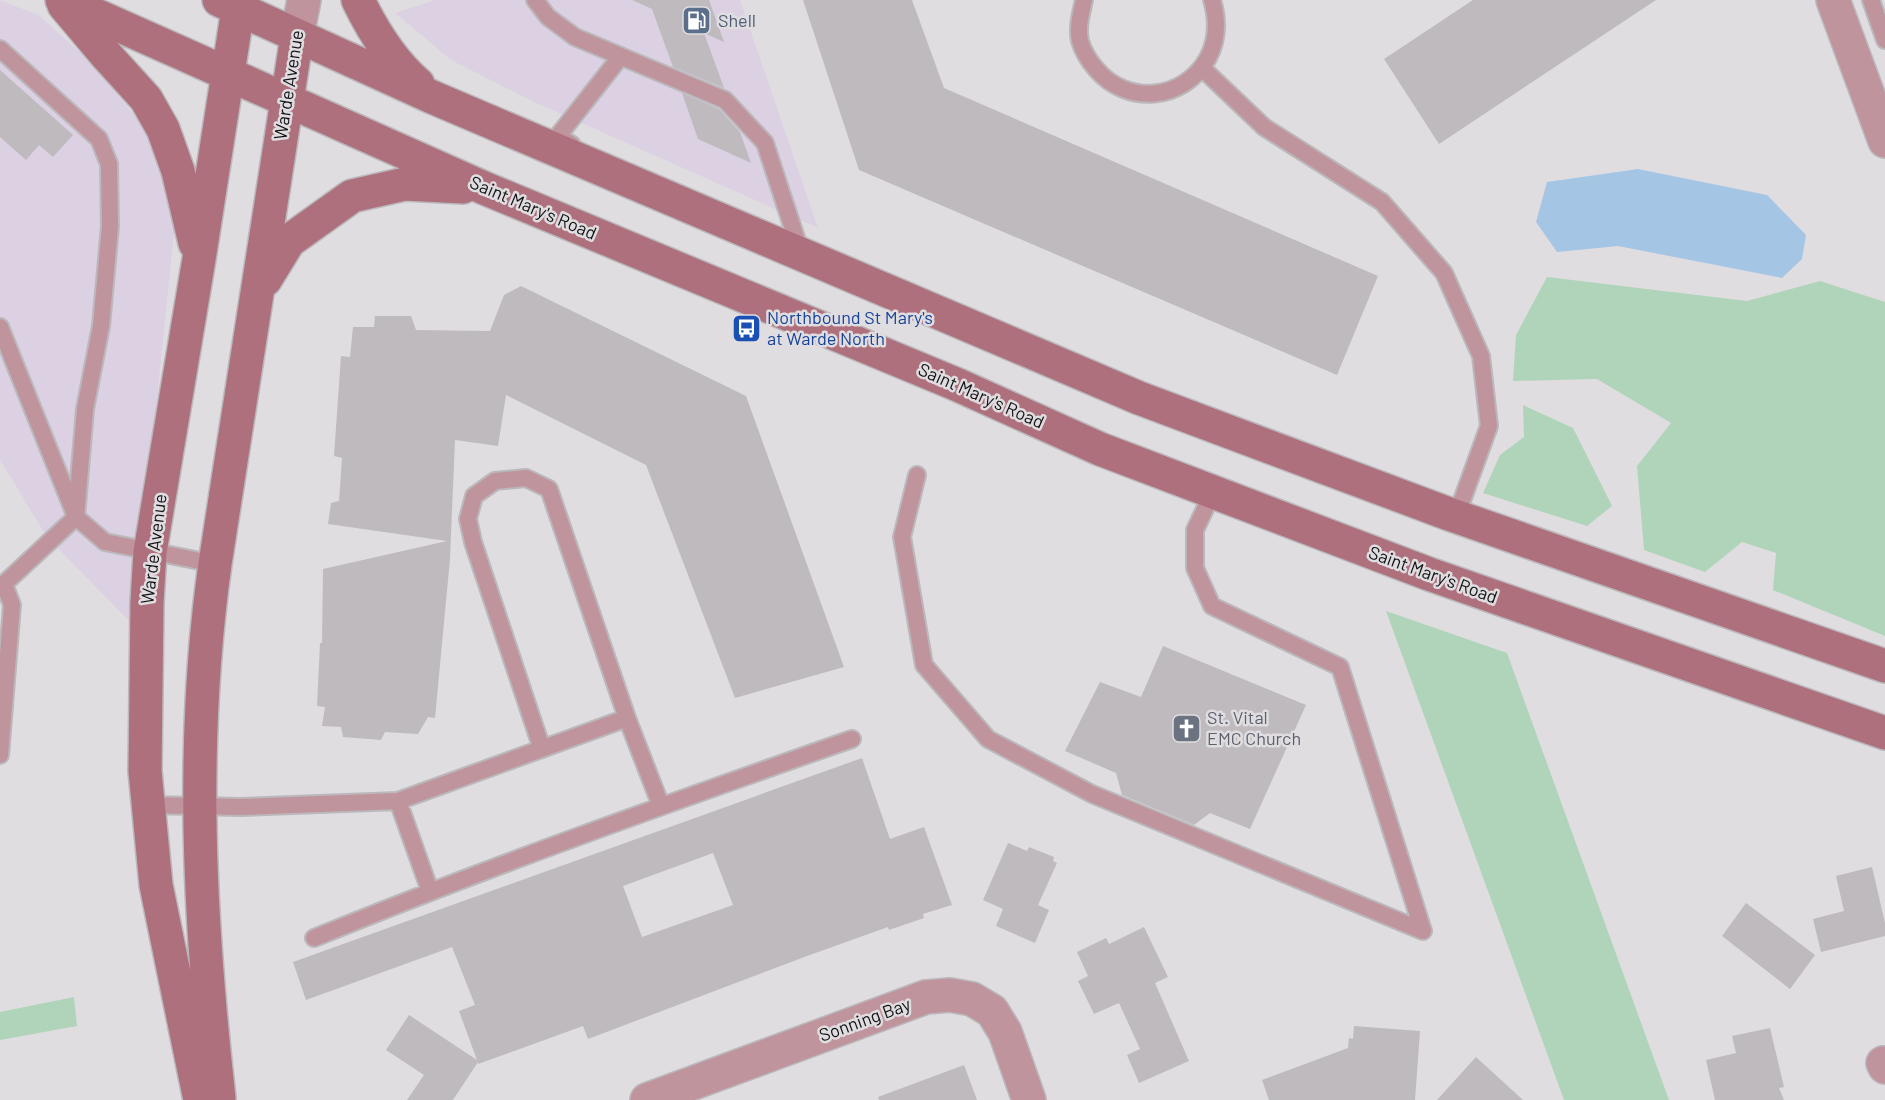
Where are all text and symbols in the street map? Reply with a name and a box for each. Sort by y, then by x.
fuel station icon: Shell [681,5,713,37]
place label: Shell [718,9,756,31]
street label: Warde Avenue [268,28,308,141]
street label: Saint Mary's Road [467,170,600,244]
place label: Northbound St Mary's at Warde North [767,306,933,349]
bus stop icon: Northbound St Mary's at Warde North [730,312,762,344]
street label: Saint Mary's Road [915,357,1048,433]
street label: Warde Avenue [135,493,171,605]
street label: Saint Mary's Road [1366,541,1501,608]
place label: St. Vital EMC Church [1207,706,1301,749]
church icon: St. Vital EMC Church [1170,712,1202,744]
street label: Sonning Bay [816,992,913,1046]

